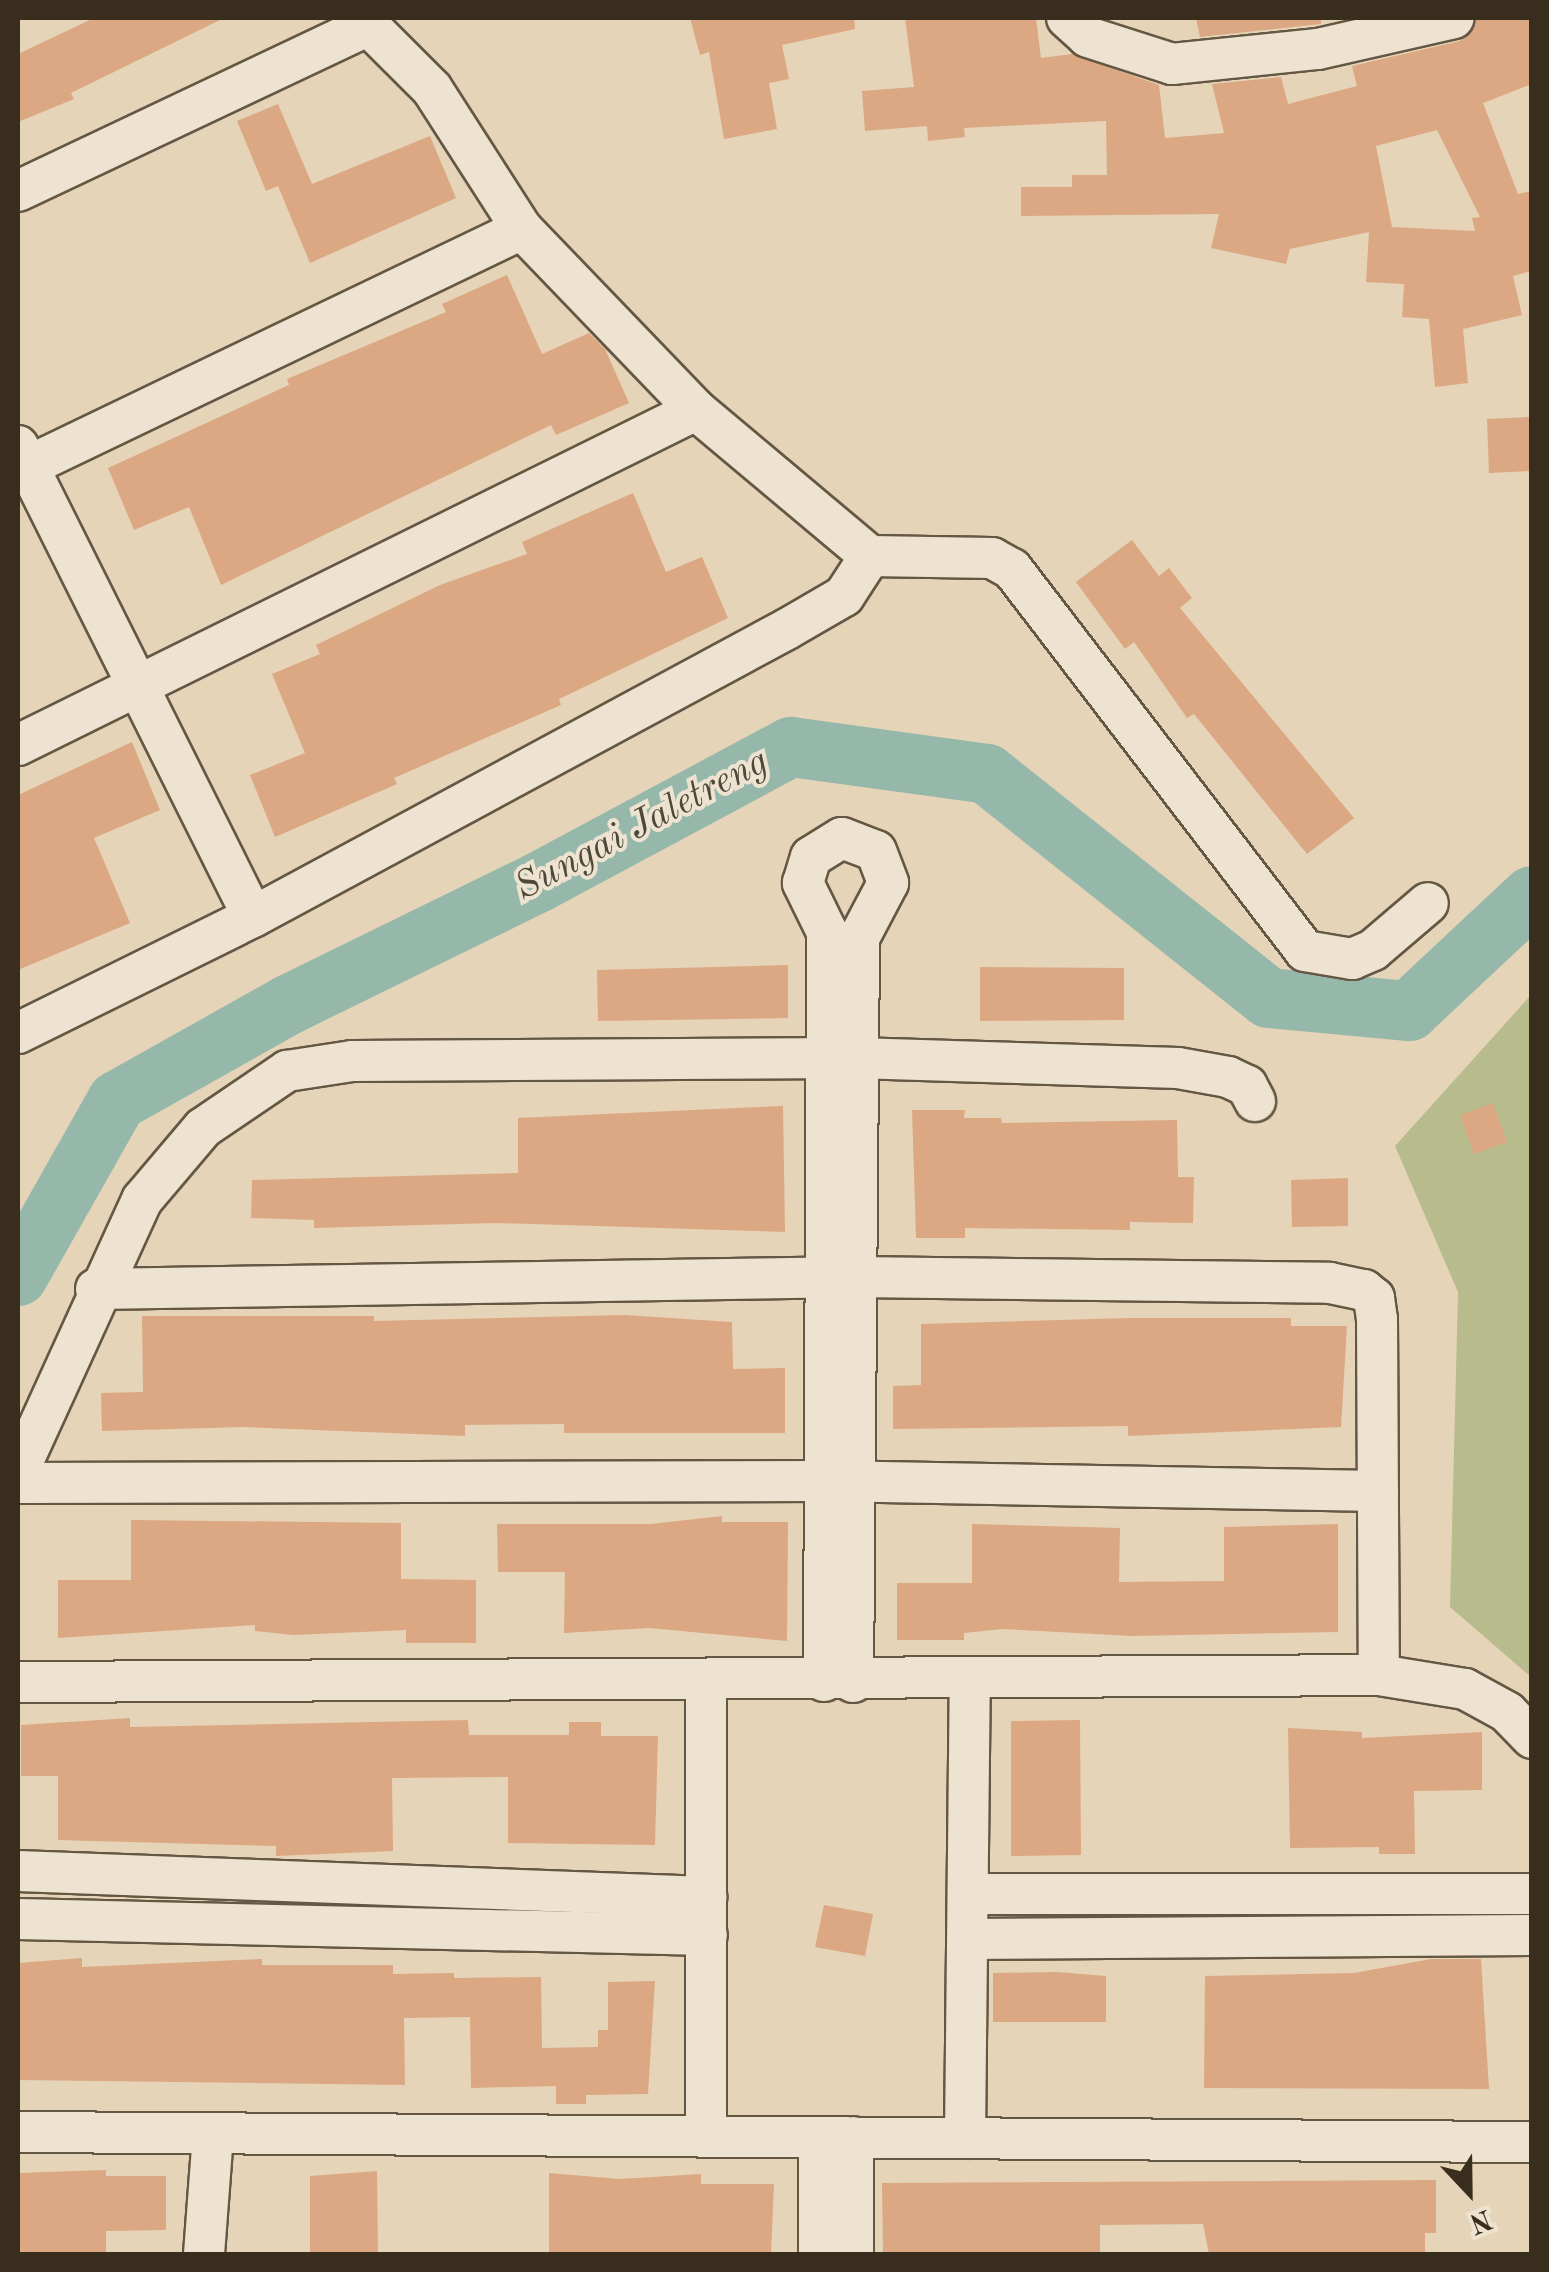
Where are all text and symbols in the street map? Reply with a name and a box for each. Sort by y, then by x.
water label: Sungai Jaletreng [507,740,777,912]
north arrow [1419,2142,1519,2242]
text: N [1465,2203,1495,2237]

